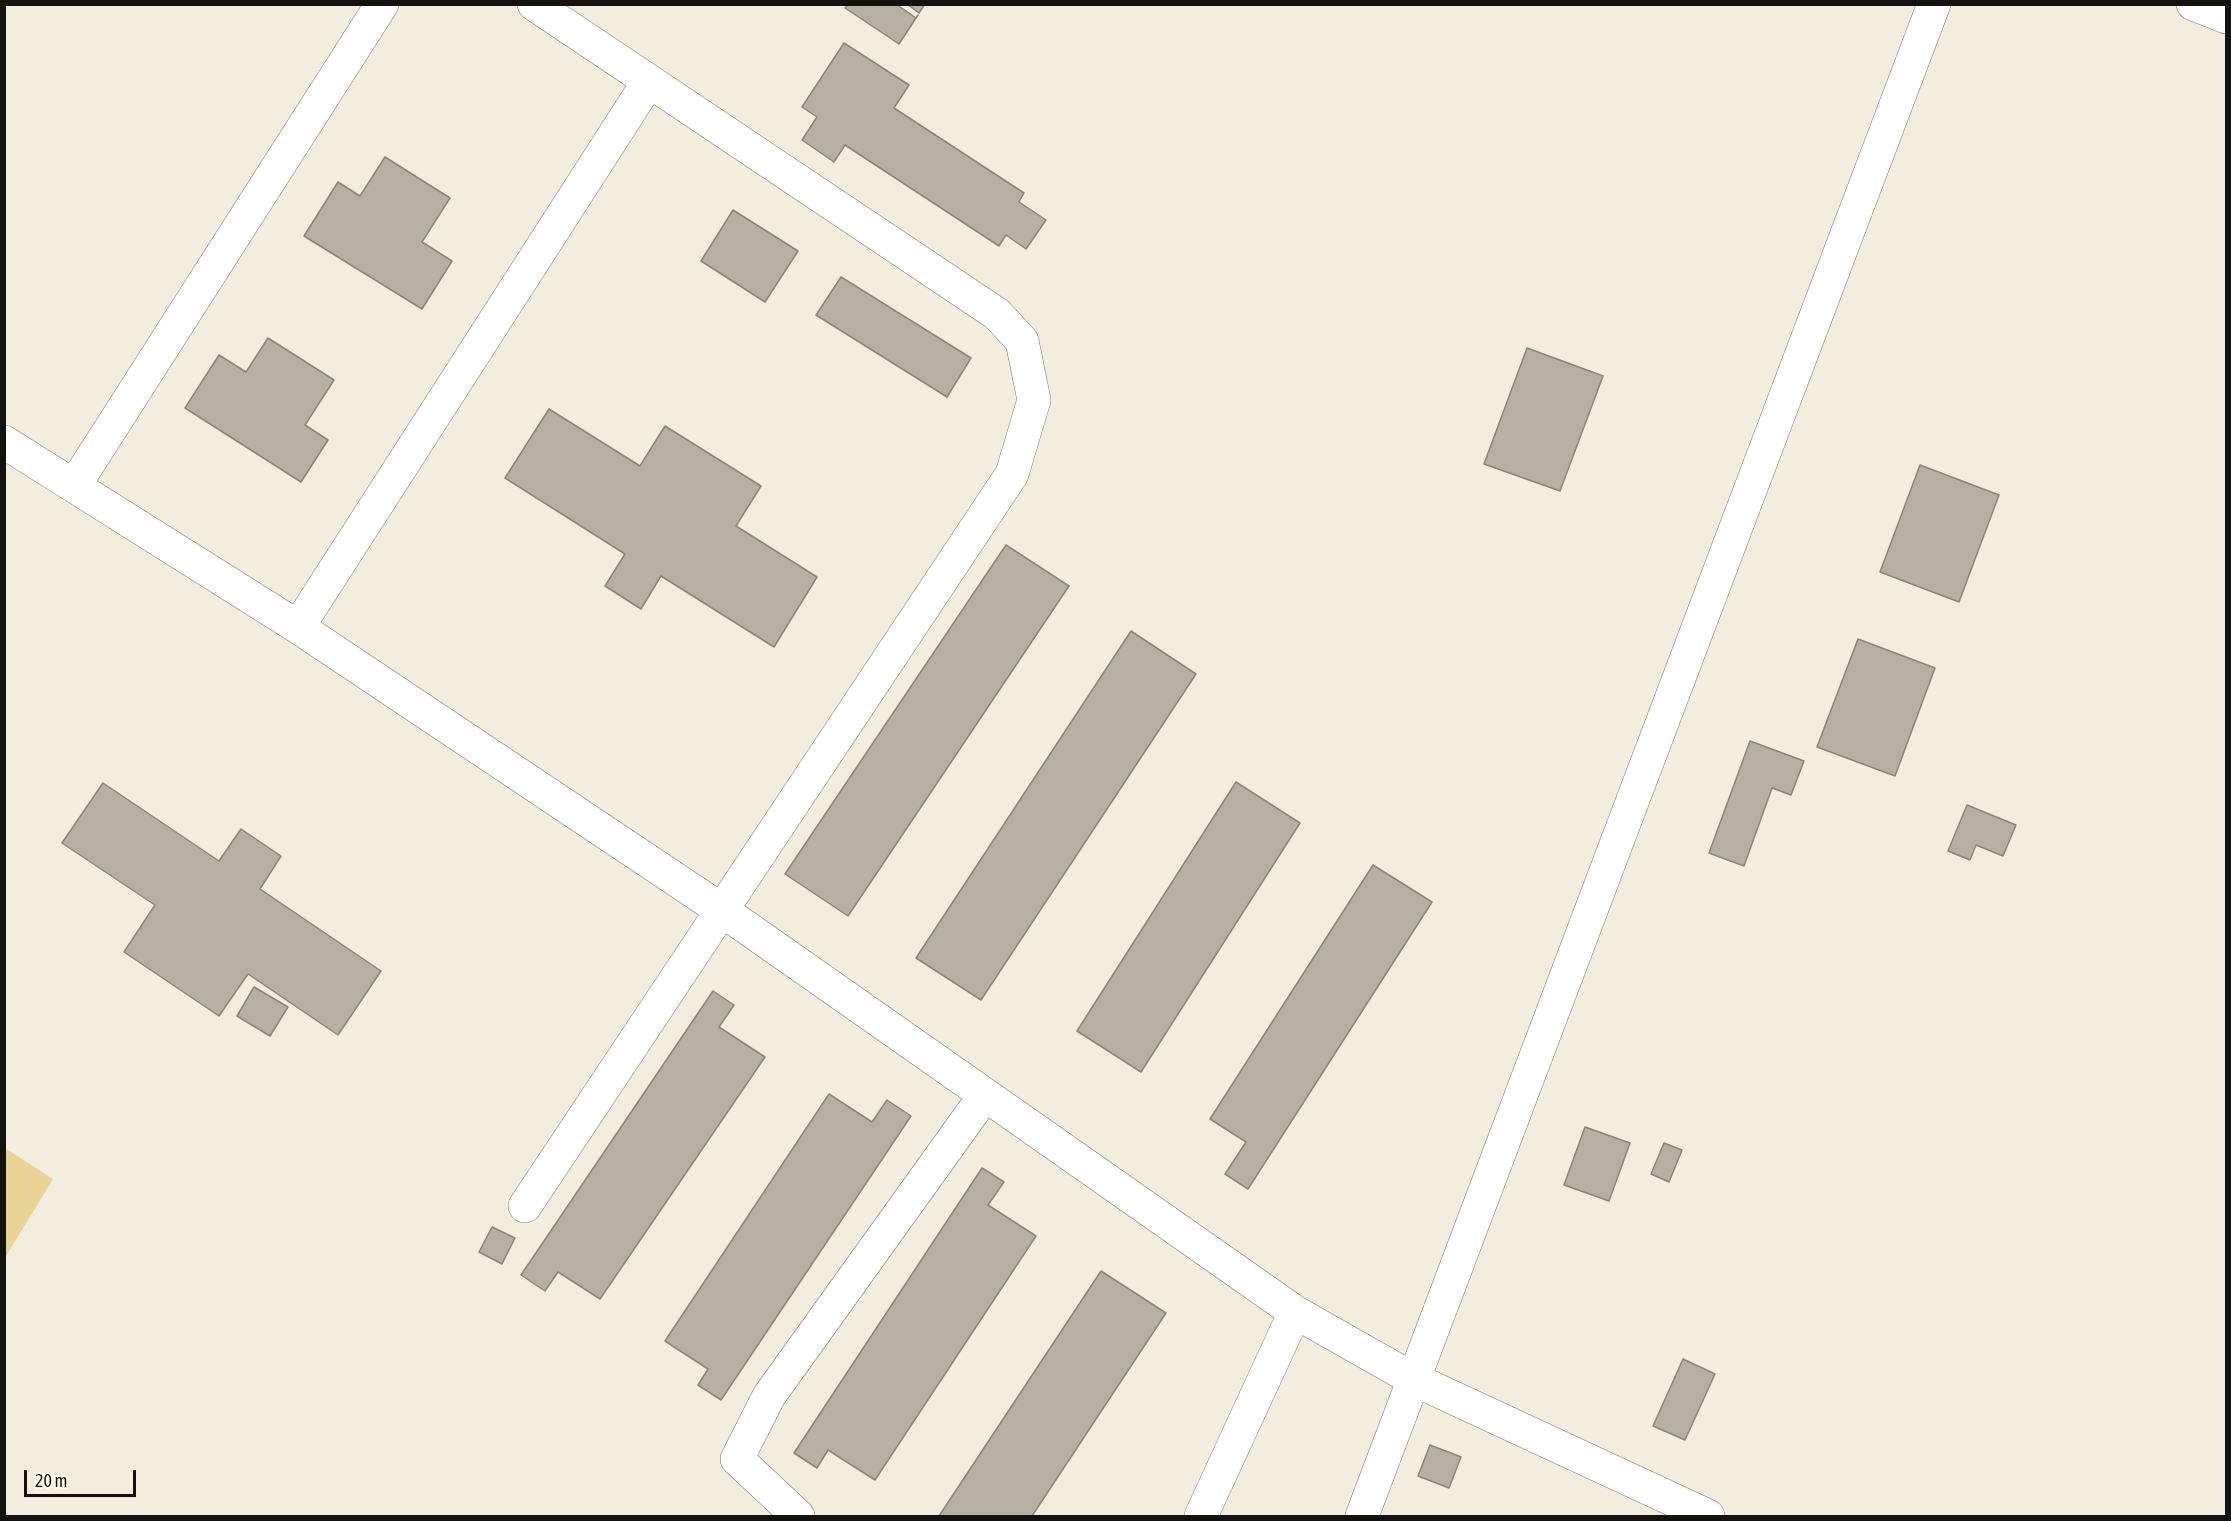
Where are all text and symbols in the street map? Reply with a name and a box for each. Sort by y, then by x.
scale bar [27,1458,140,1496]
text: 20 m [35,1470,67,1491]

